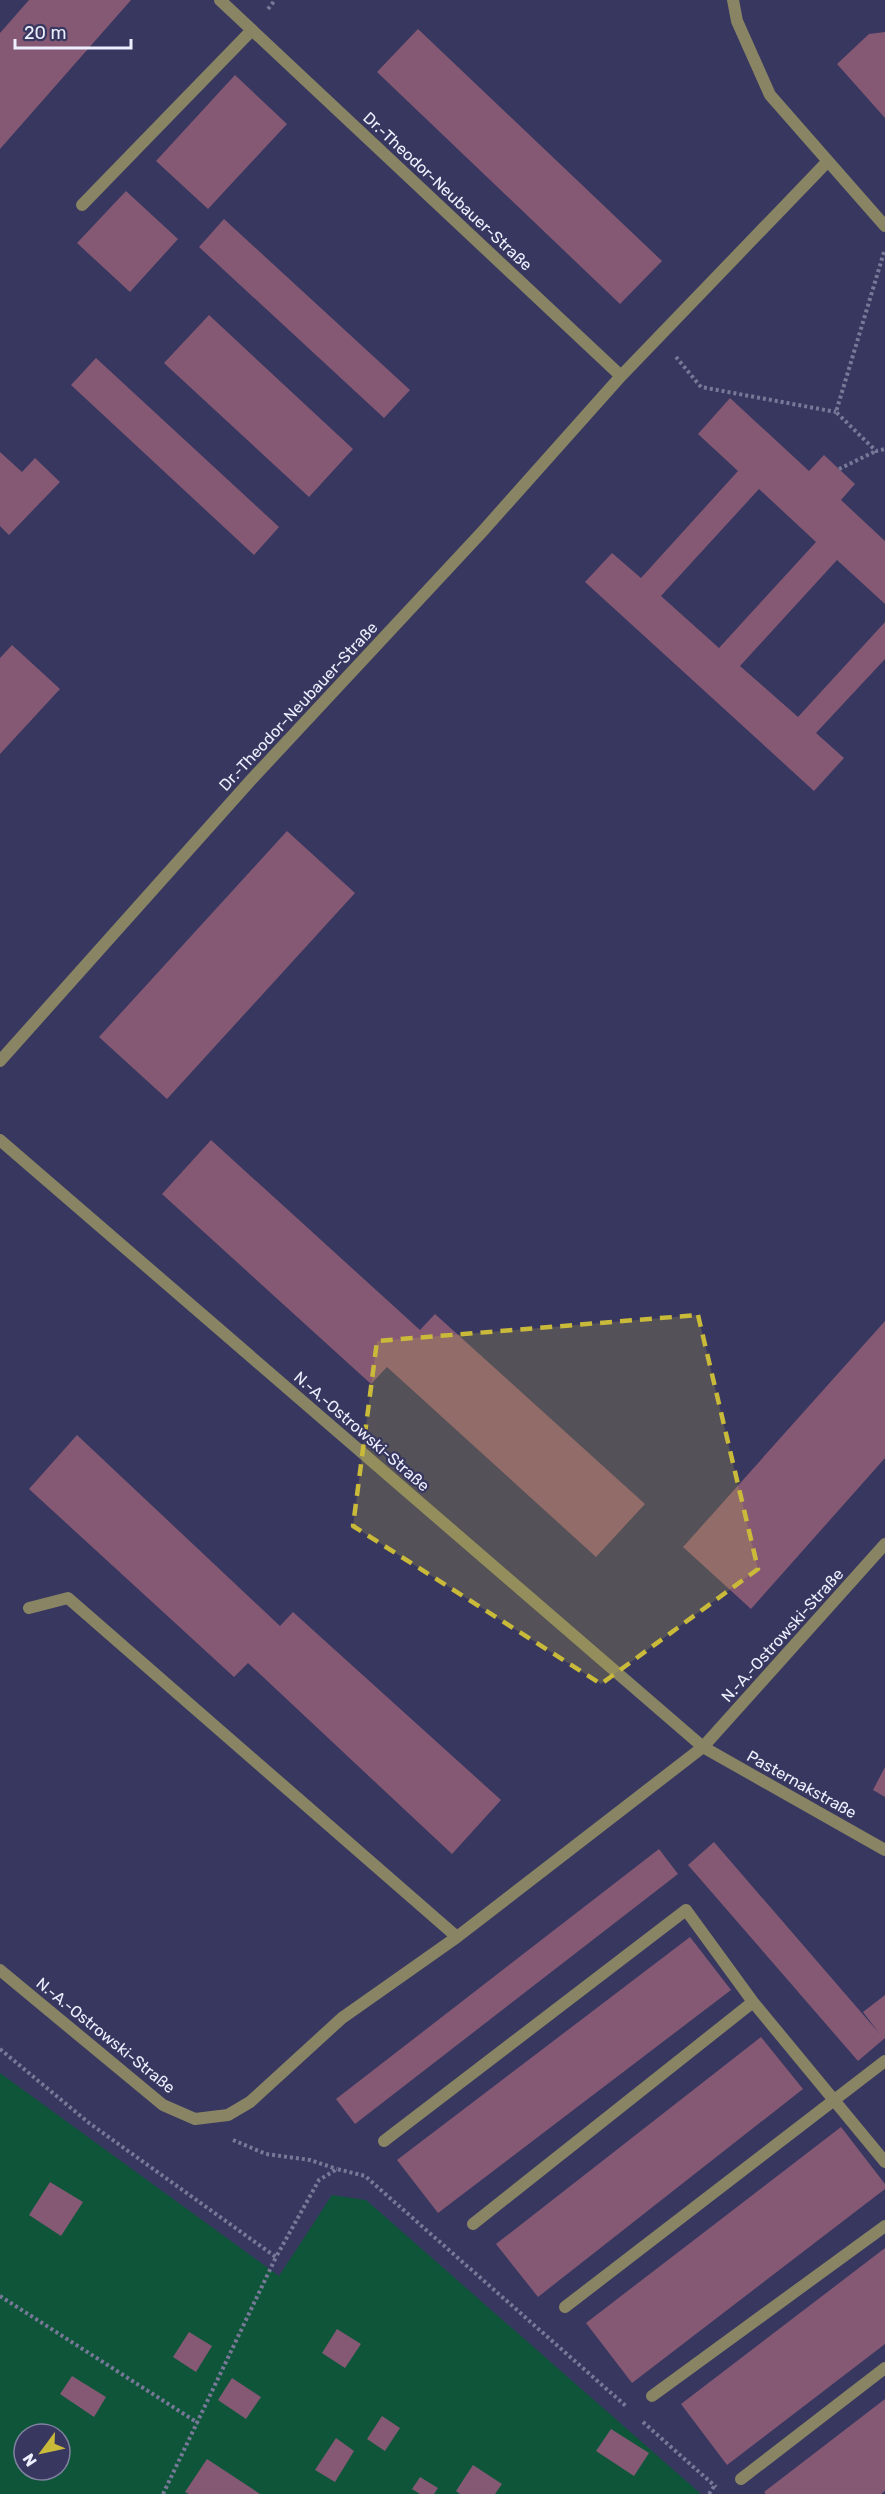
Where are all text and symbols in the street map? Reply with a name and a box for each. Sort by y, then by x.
scale bar [15,12,130,50]
text: 20 m [24,22,66,44]
street label: Dr.-Theodor-Neubauer-Straße [359,108,536,275]
street label: Dr.-Theodor-Neubauer-Straße [215,618,382,795]
street label: N.-A.-Ostrowski-Straße [290,1367,433,1495]
street label: N.-A.-Ostrowski-Straße [717,1565,847,1706]
street label: Pasternakstraße [744,1746,860,1822]
street label: N.-A.-Ostrowski-Straße [32,1974,179,2097]
north arrow [12,2422,72,2482]
text: N [19,2450,41,2470]

